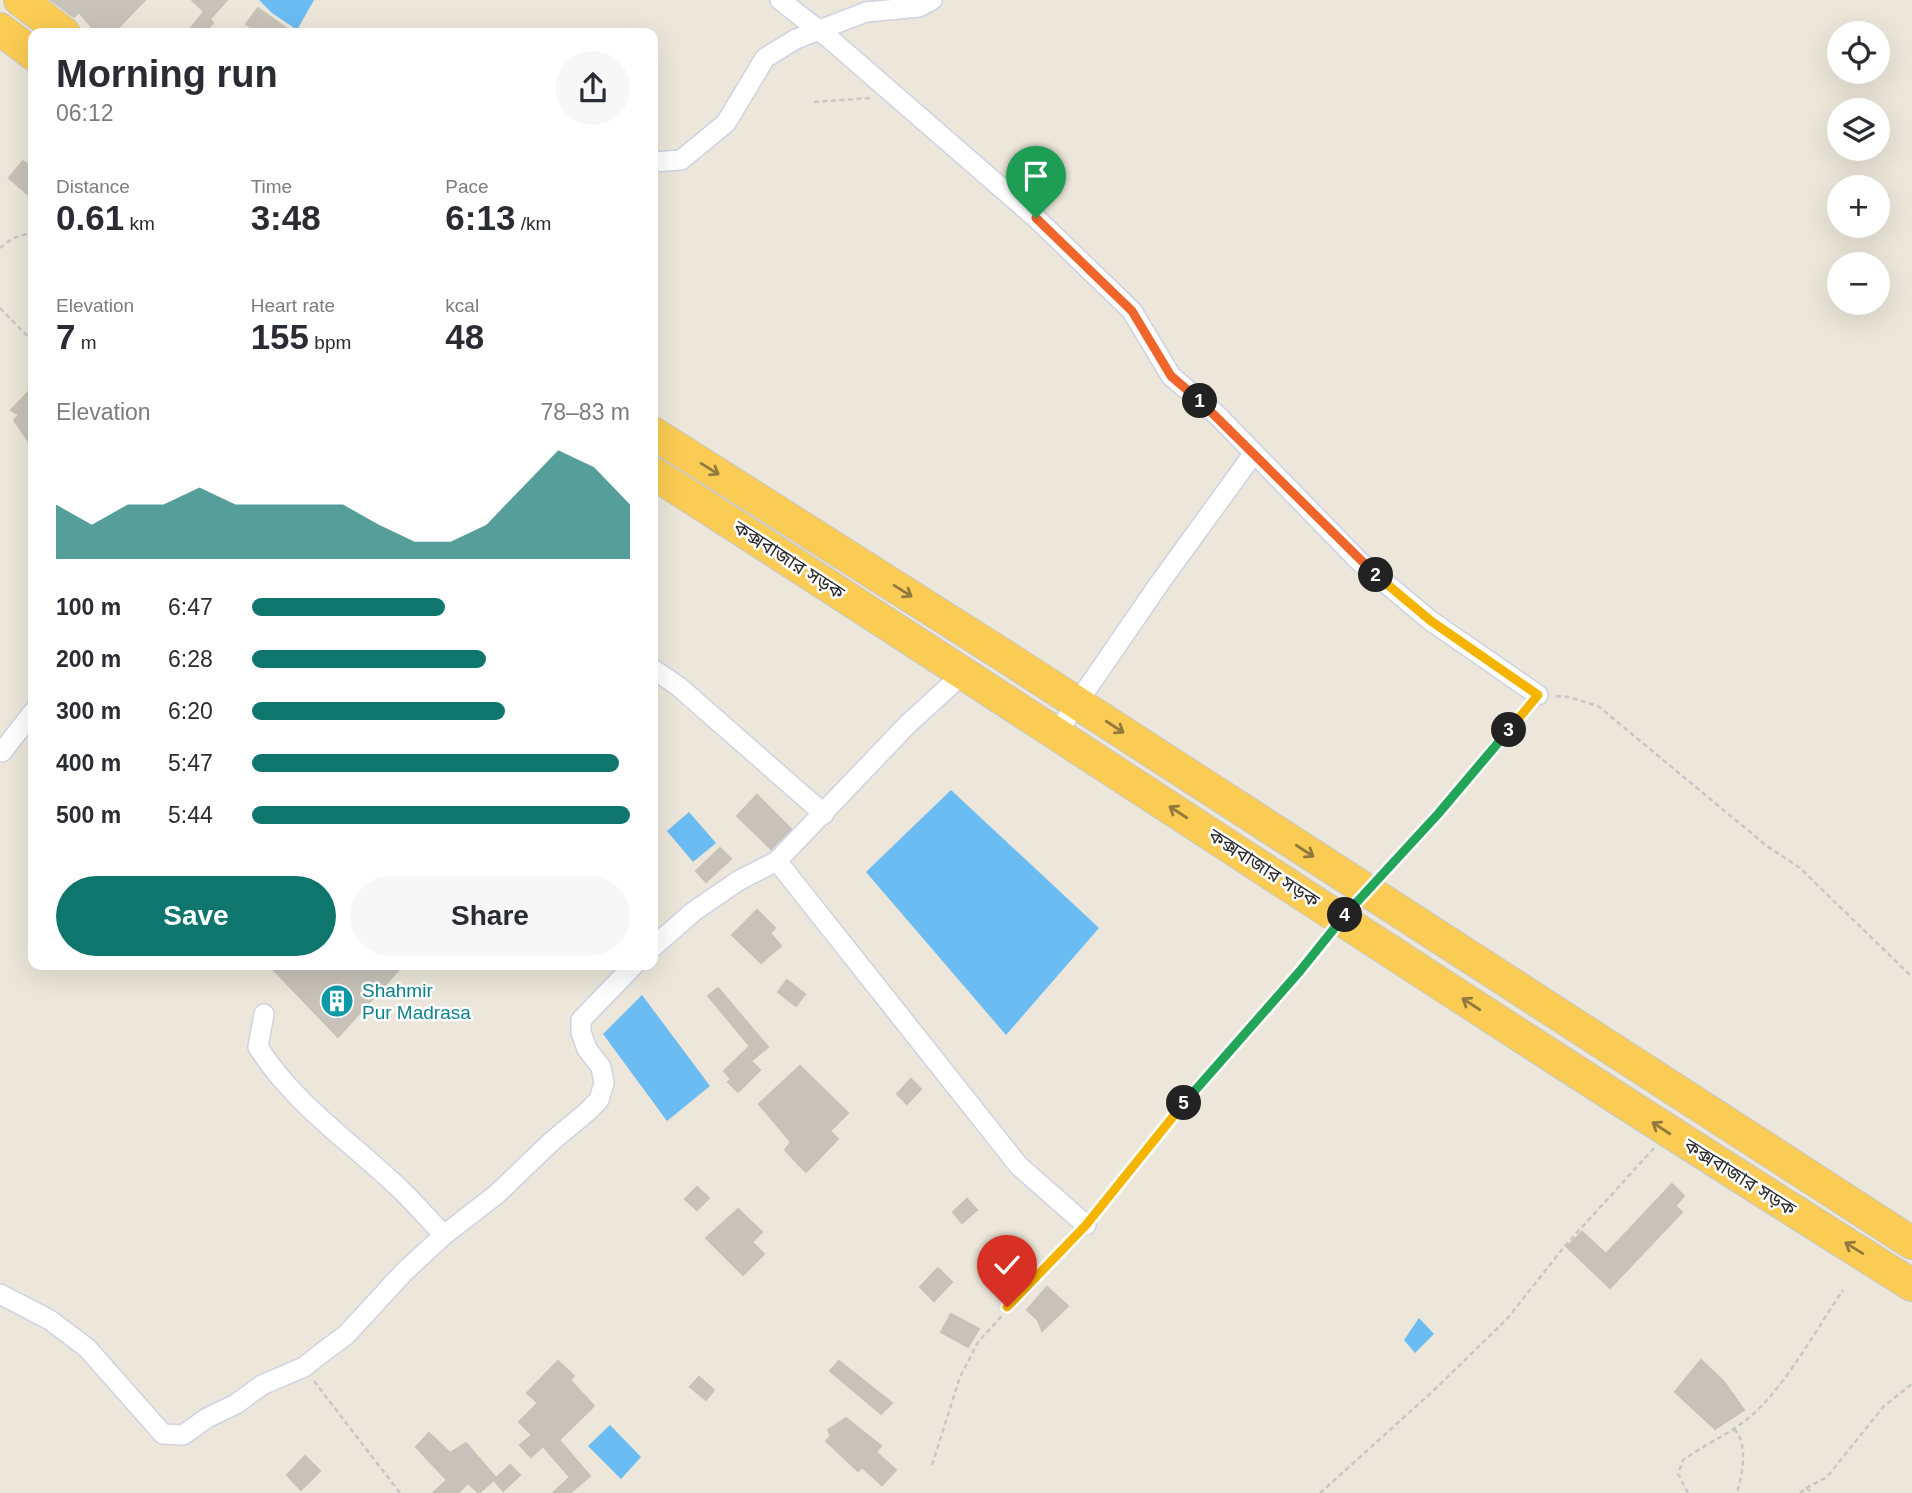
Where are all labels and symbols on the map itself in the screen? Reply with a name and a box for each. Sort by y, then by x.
pin [1006,146,1066,218]
pin: 1 [1182,384,1218,418]
one-way arrow [700,463,720,477]
street label: কক্সবাজার সড়ক [729,516,849,604]
pin: 2 [1358,558,1394,592]
one-way arrow [892,585,912,599]
pin: 3 [1492,712,1526,748]
one-way arrow [1104,721,1124,735]
one-way arrow [1168,805,1188,819]
street label: কক্সবাজার সড়ক [1204,824,1324,912]
one-way arrow [1295,845,1315,859]
pin: 4 [1328,898,1362,932]
place label: Shahmir Pur Madrasa [362,980,471,1023]
building icon: Shahmir Pur Madrasa [318,982,356,1020]
one-way arrow [1461,996,1481,1010]
pin: 5 [1166,1086,1202,1120]
one-way arrow [1652,1120,1672,1134]
street label: কক্সবাজার সড়ক [1680,1134,1800,1220]
pin [977,1235,1037,1307]
one-way arrow [1845,1241,1865,1255]

